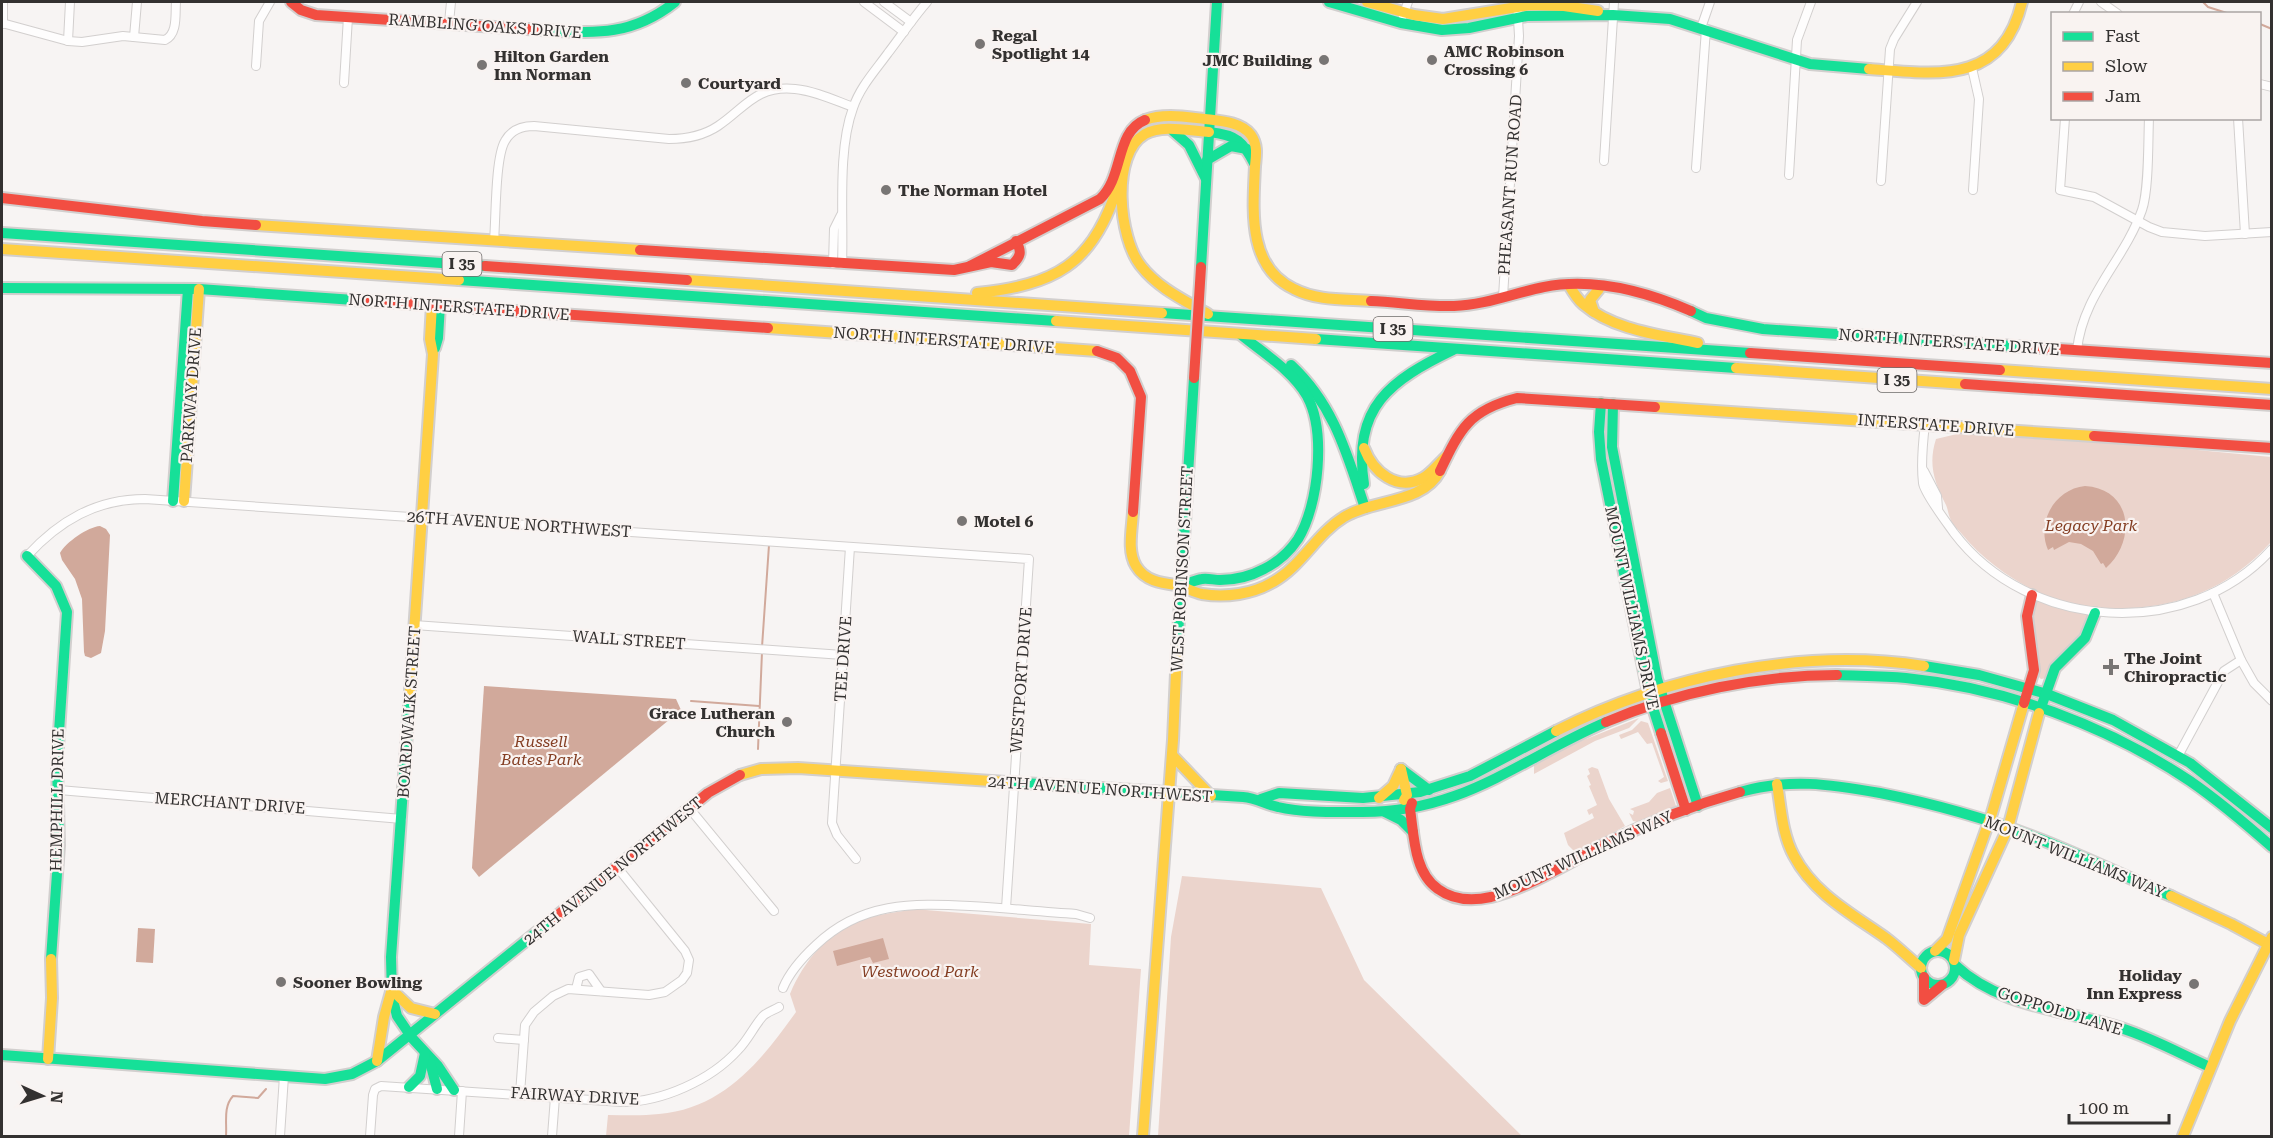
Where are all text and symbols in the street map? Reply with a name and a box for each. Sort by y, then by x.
street label: RAMBLING OAKS DRIVE [388,10,582,42]
legend [2051,12,2261,120]
text: Fast [2105,25,2140,46]
place label: Regal Spotlight 14 [992,26,1089,63]
marker: Regal Spotlight 14 [973,37,987,51]
place label: AMC Robinson Crossing 6 [1444,42,1565,79]
place label: Hilton Garden Inn Norman [494,47,609,84]
place label: JMC Building [1202,51,1312,70]
marker: JMC Building [1317,53,1331,67]
marker: AMC Robinson Crossing 6 [1425,53,1439,67]
text: Slow [2105,55,2147,76]
marker: Hilton Garden Inn Norman [475,58,489,72]
place label: Courtyard [698,74,781,93]
marker: Courtyard [679,76,693,90]
text: Jam [2105,85,2141,106]
street label: PHEASANT RUN ROAD [1494,94,1526,276]
place label: The Norman Hotel [898,181,1048,200]
marker: The Norman Hotel [879,183,893,197]
road number: I 35 [442,252,482,276]
street label: NORTH INTERSTATE DRIVE [348,290,570,324]
road number: I 35 [1374,317,1412,341]
street label: NORTH INTERSTATE DRIVE [833,323,1055,357]
street label: NORTH INTERSTATE DRIVE [1838,325,2060,359]
street label: PARKWAY DRIVE [177,327,205,463]
road number: I 35 [1878,368,1916,392]
street label: INTERSTATE DRIVE [1857,410,2015,440]
street label: WEST ROBINSON STREET [1167,465,1197,672]
street label: MOUNT WILLIAMS DRIVE [1601,504,1663,712]
street label: 26TH AVENUE NORTHWEST [406,507,632,541]
place label: Motel 6 [974,512,1034,531]
marker: Motel 6 [955,514,969,528]
park label: Legacy Park [2044,516,2138,535]
street label: WESTPORT DRIVE [1006,606,1036,754]
street label: TEE DRIVE [831,615,855,703]
street label: BOARDWALK STREET [394,625,425,799]
street label: WALL STREET [572,627,686,653]
place label: The Joint Chiropractic [2124,649,2226,686]
marker: The Joint Chiropractic [2102,658,2120,676]
place label: Grace Lutheran Church [649,704,775,741]
marker: Grace Lutheran Church [780,715,794,729]
street label: HEMPHILL DRIVE [46,728,68,872]
park label: Russell Bates Park [500,732,582,769]
street label: 24TH AVENUE NORTHWEST [987,772,1213,806]
street label: MERCHANT DRIVE [154,788,306,818]
street label: 24TH AVENUE NORTHWEST [520,793,707,949]
street label: MOUNT WILLIAMS WAY [1491,807,1675,903]
street label: MOUNT WILLIAMS WAY [1982,812,2168,902]
park label: Westwood Park [861,962,979,981]
place label: Holiday Inn Express [2086,966,2182,1003]
place label: Sooner Bowling [293,973,422,992]
marker: Sooner Bowling [274,975,288,989]
marker: Holiday Inn Express [2187,977,2201,991]
street label: GOPPOLD LANE [1995,983,2125,1039]
north arrow [12,1066,72,1126]
street label: FAIRWAY DRIVE [510,1083,640,1109]
scale bar [2069,1087,2170,1125]
text: N [47,1090,66,1104]
text: 100 m [2078,1097,2129,1118]

